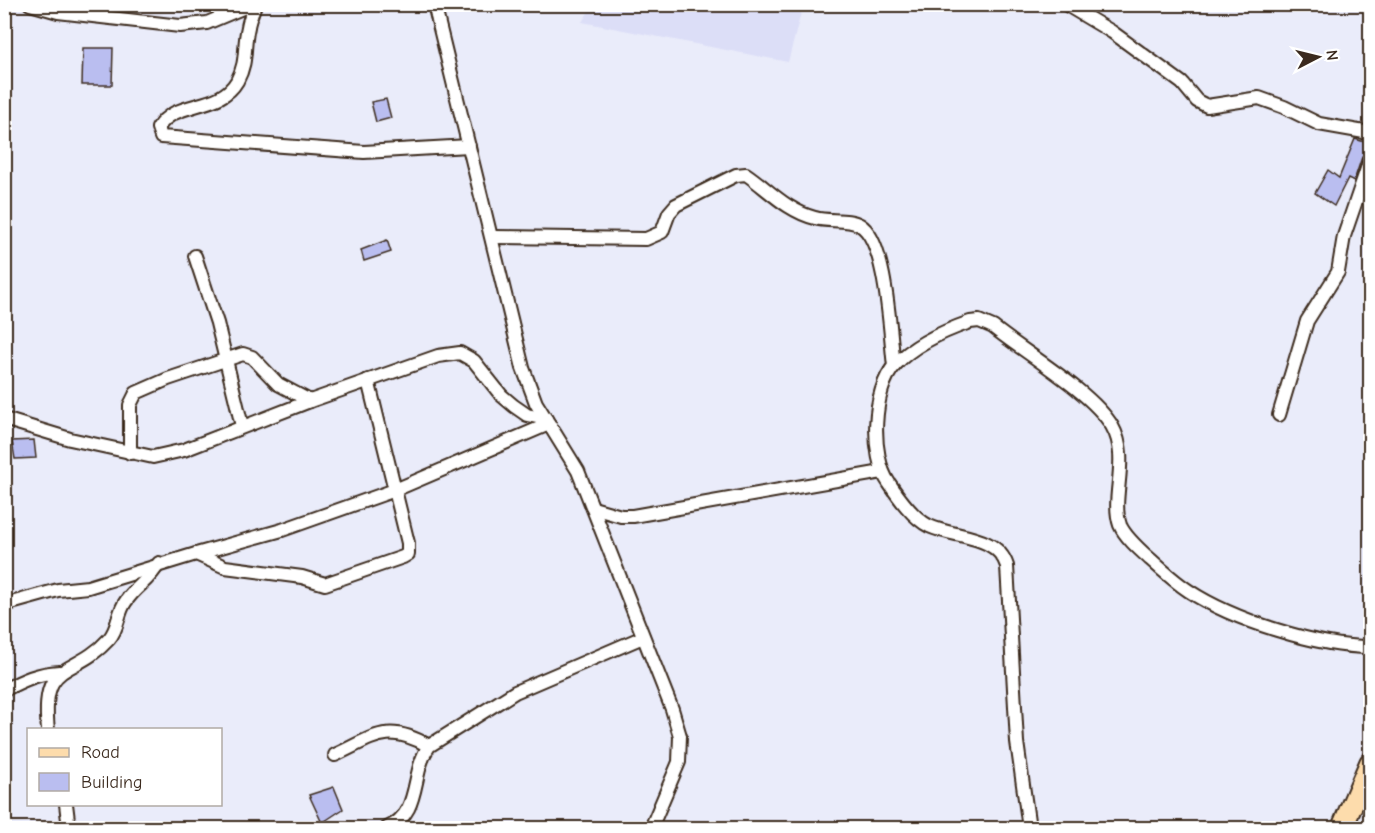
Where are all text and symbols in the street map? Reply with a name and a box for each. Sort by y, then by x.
north arrow [1288,27,1348,87]
text: N [1322,49,1341,62]
legend [27,728,222,806]
text: Road [81,742,120,763]
text: Building [81,772,143,793]

